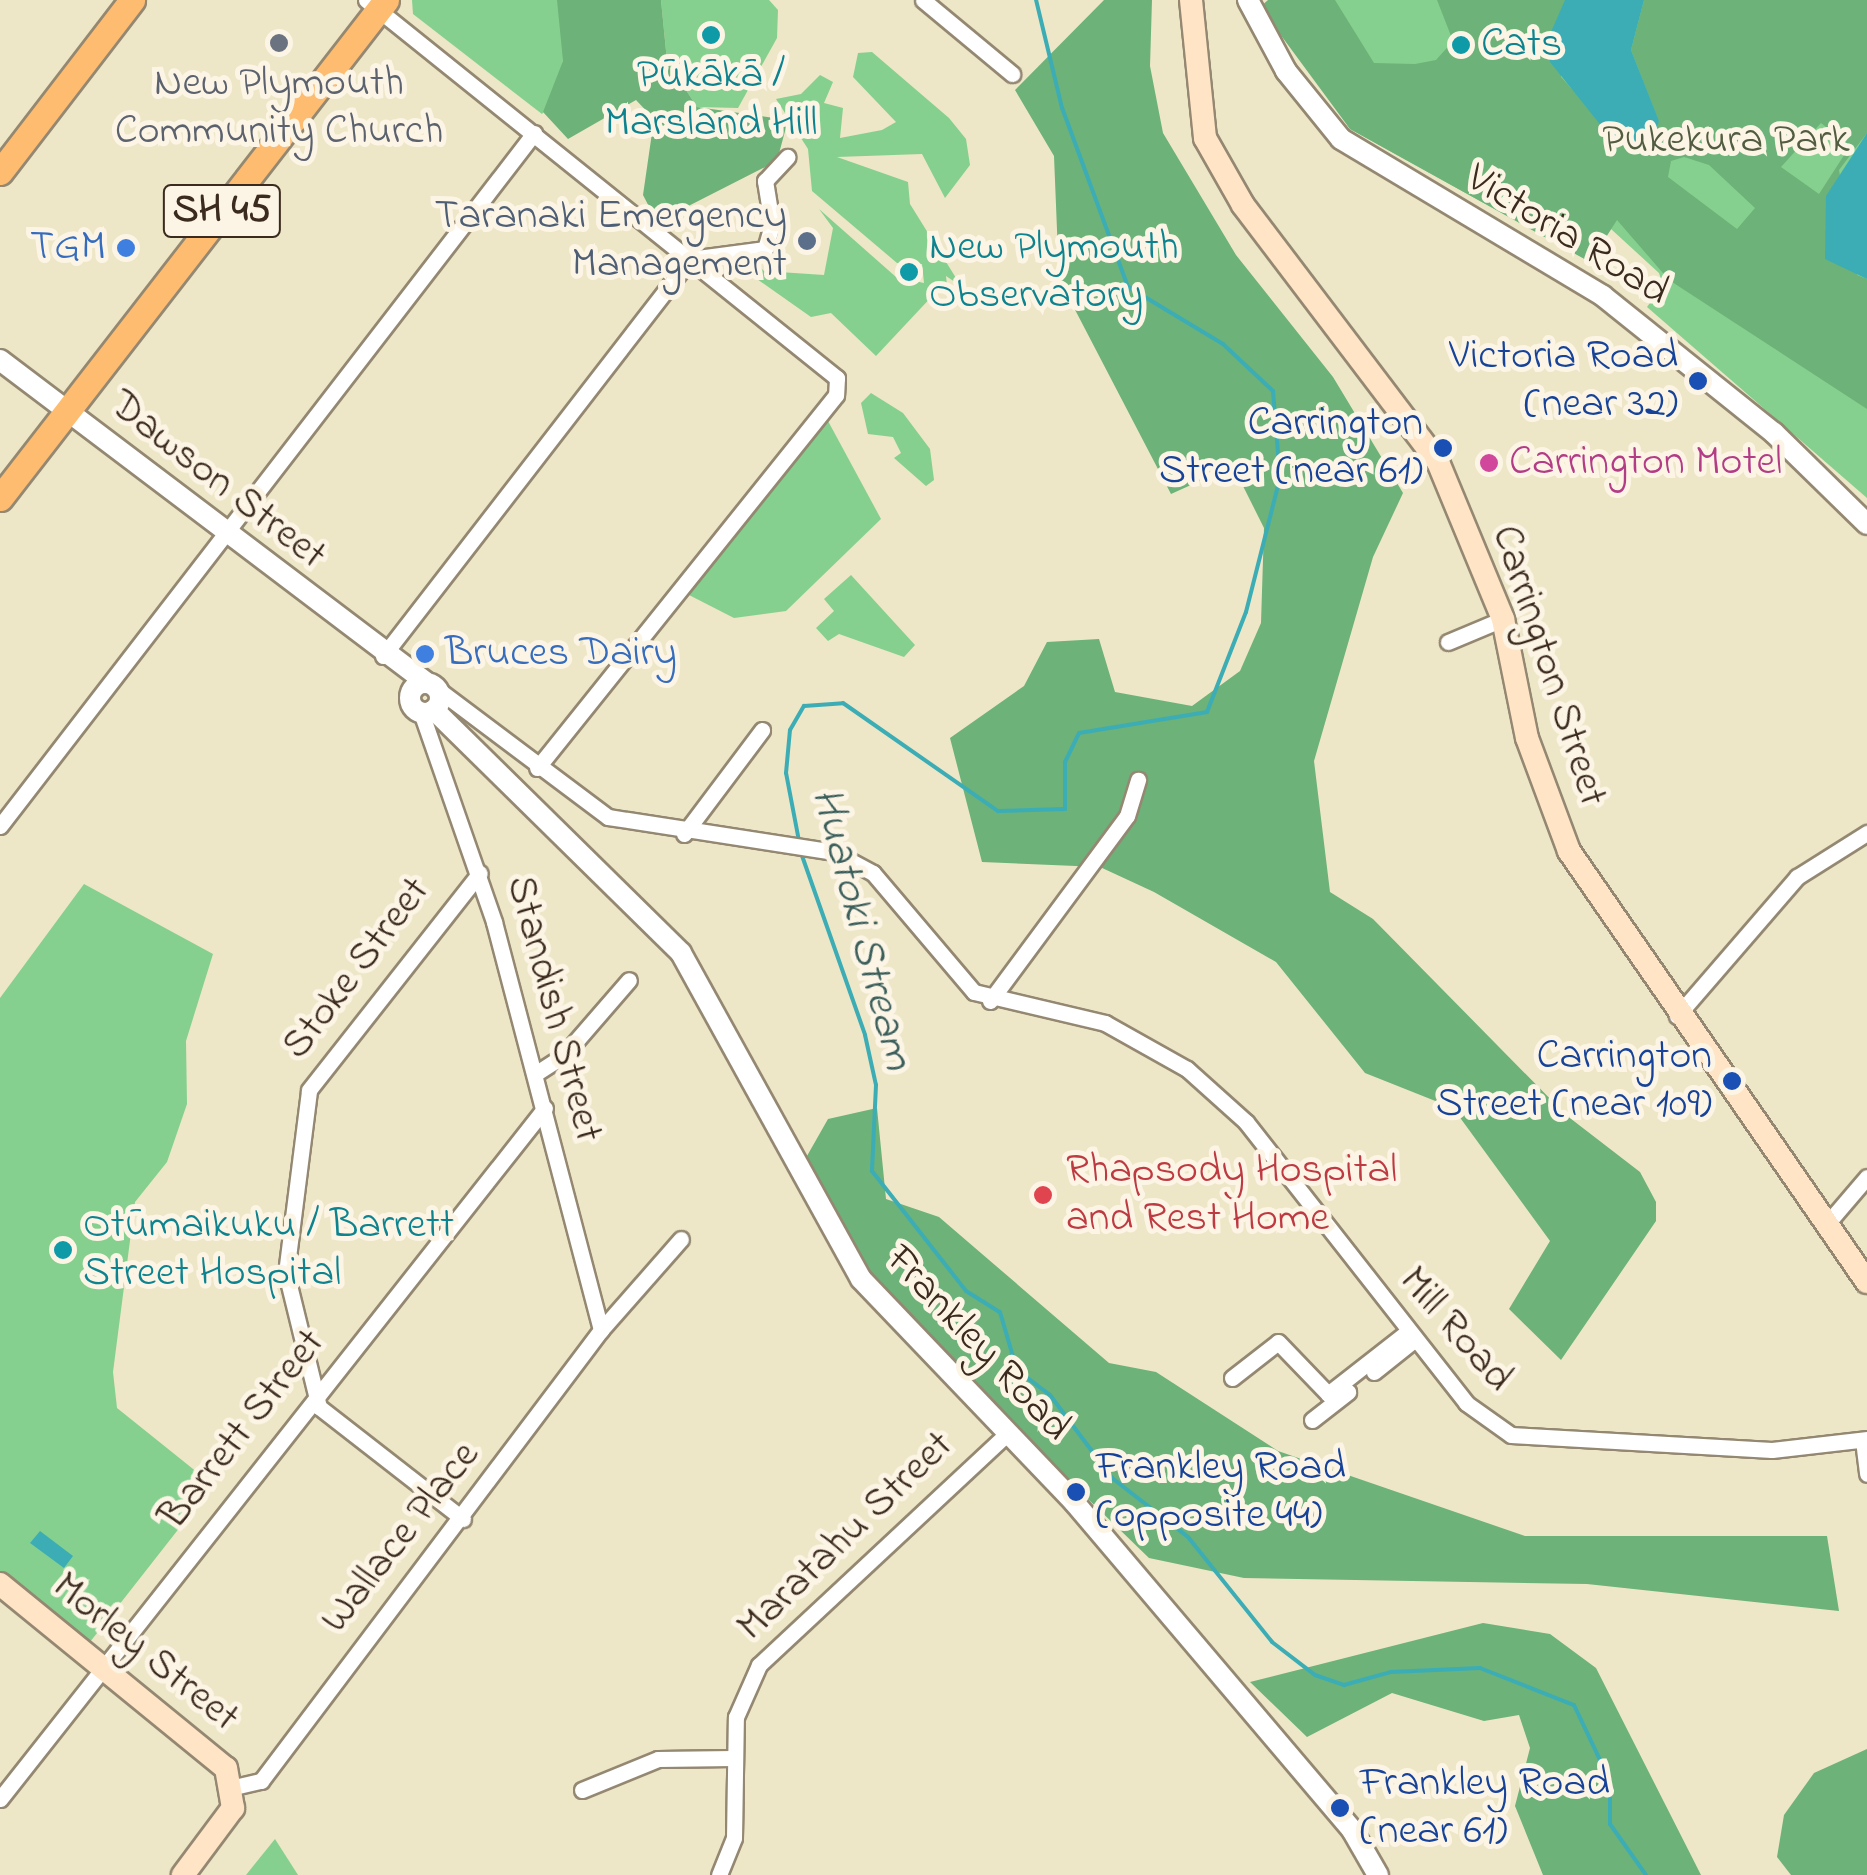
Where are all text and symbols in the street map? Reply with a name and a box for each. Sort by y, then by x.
place label: Cats [1481,20,1562,70]
marker: Pūkākā / Marsland Hill [700,24,722,46]
marker: New Plymouth Community Church [268,32,290,54]
marker: Cats [1450,34,1472,56]
place label: Pūkākā / Marsland Hill [604,51,818,150]
place label: New Plymouth Community Church [115,59,443,158]
park label: Pukekura Park [1602,116,1850,166]
street label: Victoria Road [1456,154,1678,318]
road number: SH 45 [162,176,282,246]
place label: Taranaki Emergency Management [434,192,787,290]
place label: TGM [30,223,106,273]
place label: New Plymouth Observatory [929,223,1179,322]
marker: Taranaki Emergency Management [796,230,818,252]
marker: TGM [115,237,137,259]
marker: New Plymouth Observatory [898,261,920,283]
place label: Victoria Road (near 32) [1449,332,1678,431]
marker: Victoria Road (near 32) [1687,370,1709,392]
street label: Dawson Street [99,381,335,581]
place label: Carrington Street (near 61) [1159,399,1423,498]
marker: Carrington Street (near 61) [1432,437,1454,459]
place label: Carrington Motel [1509,438,1782,488]
marker: Carrington Motel [1478,452,1500,474]
street label: Carrington Street [1479,519,1617,813]
place label: Bruces Dairy [445,629,677,679]
marker: Bruces Dairy [414,643,436,665]
water label: Huatoki Stream [796,782,924,1076]
street label: Stoke Street [272,868,442,1070]
street label: Standish Street [493,870,613,1148]
place label: Carrington Street (near 109) [1436,1032,1712,1130]
marker: Carrington Street (near 109) [1721,1070,1743,1092]
place label: Rhapsody Hospital and Rest Home [1066,1146,1397,1244]
marker: Rhapsody Hospital and Rest Home [1030,1182,1056,1208]
place label: Otūmaikuku / Barrett Street Hospital [83,1201,454,1300]
street label: Frankley Road [873,1235,1081,1453]
marker: Otūmaikuku / Barrett Street Hospital [52,1239,74,1261]
street label: Mill Road [1387,1257,1523,1403]
street label: Barrett Street [149,1320,337,1540]
street label: Maratahu Street [727,1421,965,1653]
street label: Wallace Place [311,1432,491,1644]
place label: Frankley Road (opposite 44) [1096,1443,1346,1542]
marker: Frankley Road (opposite 44) [1065,1481,1087,1503]
street label: Morley Street [41,1562,249,1744]
place label: Frankley Road (near 61) [1360,1759,1610,1858]
marker: Frankley Road (near 61) [1329,1797,1351,1819]

